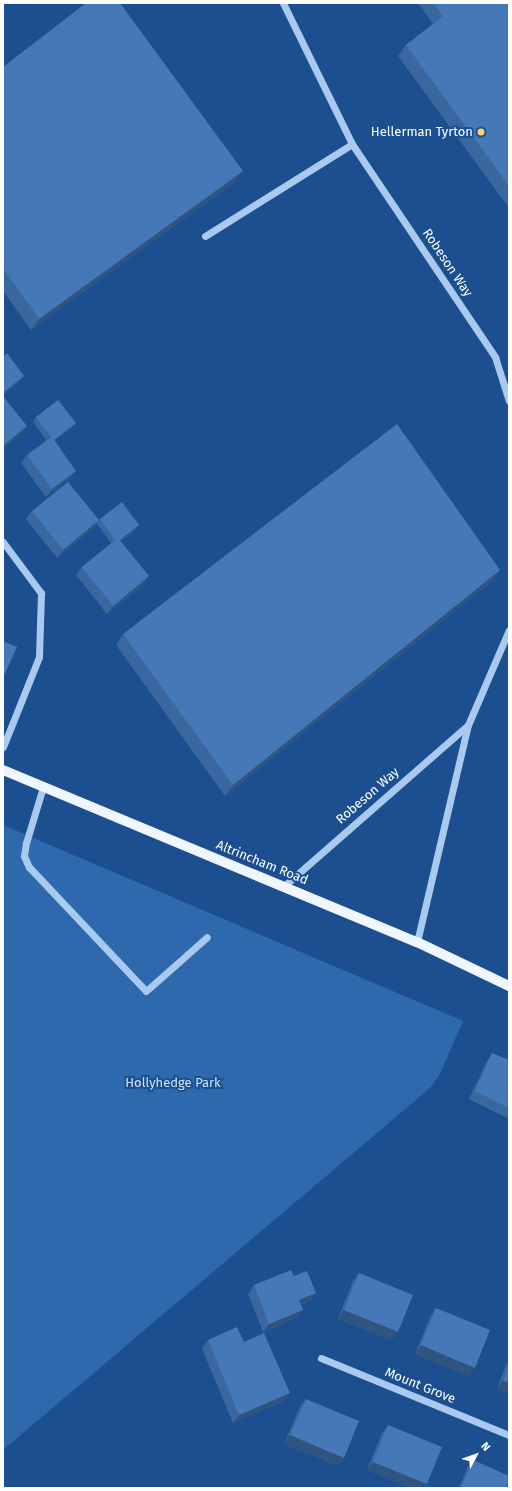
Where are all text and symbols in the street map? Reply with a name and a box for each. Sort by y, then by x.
place label: Hellerman Tyrton [371,124,473,140]
marker: Hellerman Tyrton [476,127,486,137]
street label: Robeson Way [419,226,475,300]
street label: Robeson Way [333,764,403,828]
street label: Altrincham Road [214,837,310,889]
park label: Hollyhedge Park [125,1075,221,1091]
street label: Mount Grove [382,1365,458,1407]
north arrow [456,1435,496,1475]
text: N [478,1440,493,1454]

